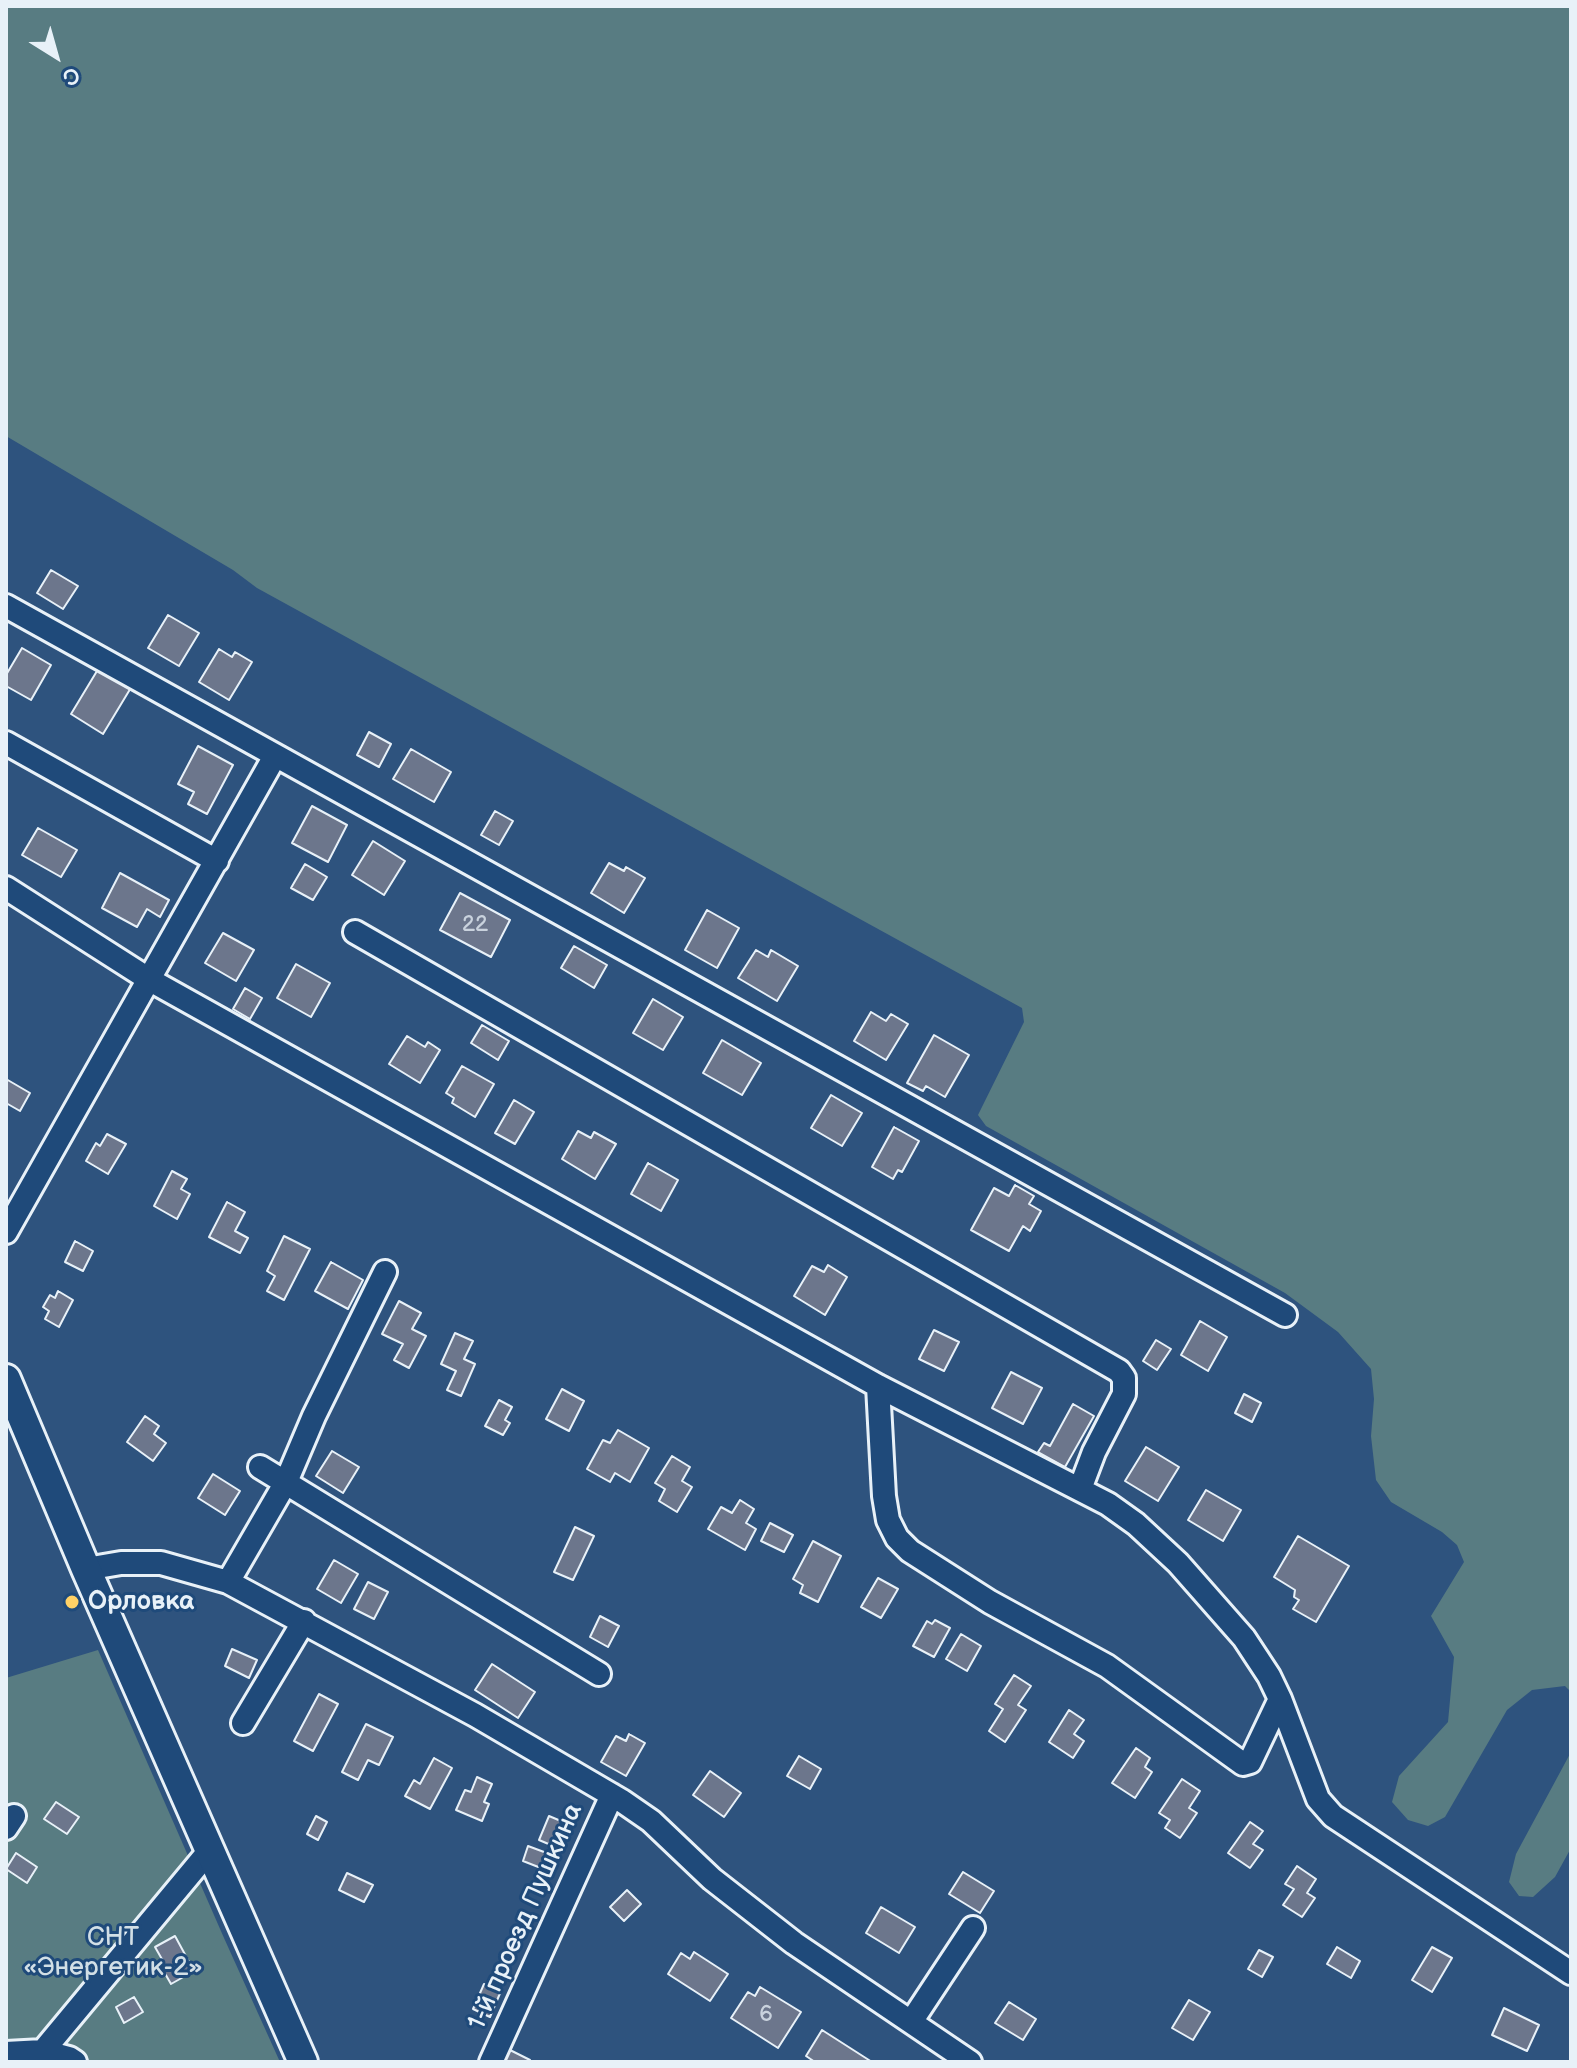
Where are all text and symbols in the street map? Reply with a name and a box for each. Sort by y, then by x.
north arrow [16,16,96,96]
text: С [57,60,85,91]
house number: 22 [462,912,488,938]
place label: Орловка [88,1586,194,1618]
marker: Орловка [63,1593,81,1611]
street label: 1-й проезд Пушкина [462,1799,590,2035]
park label: СНТ «Энергетик-2» [23,1922,203,1984]
house number: 6 [759,2002,773,2028]

